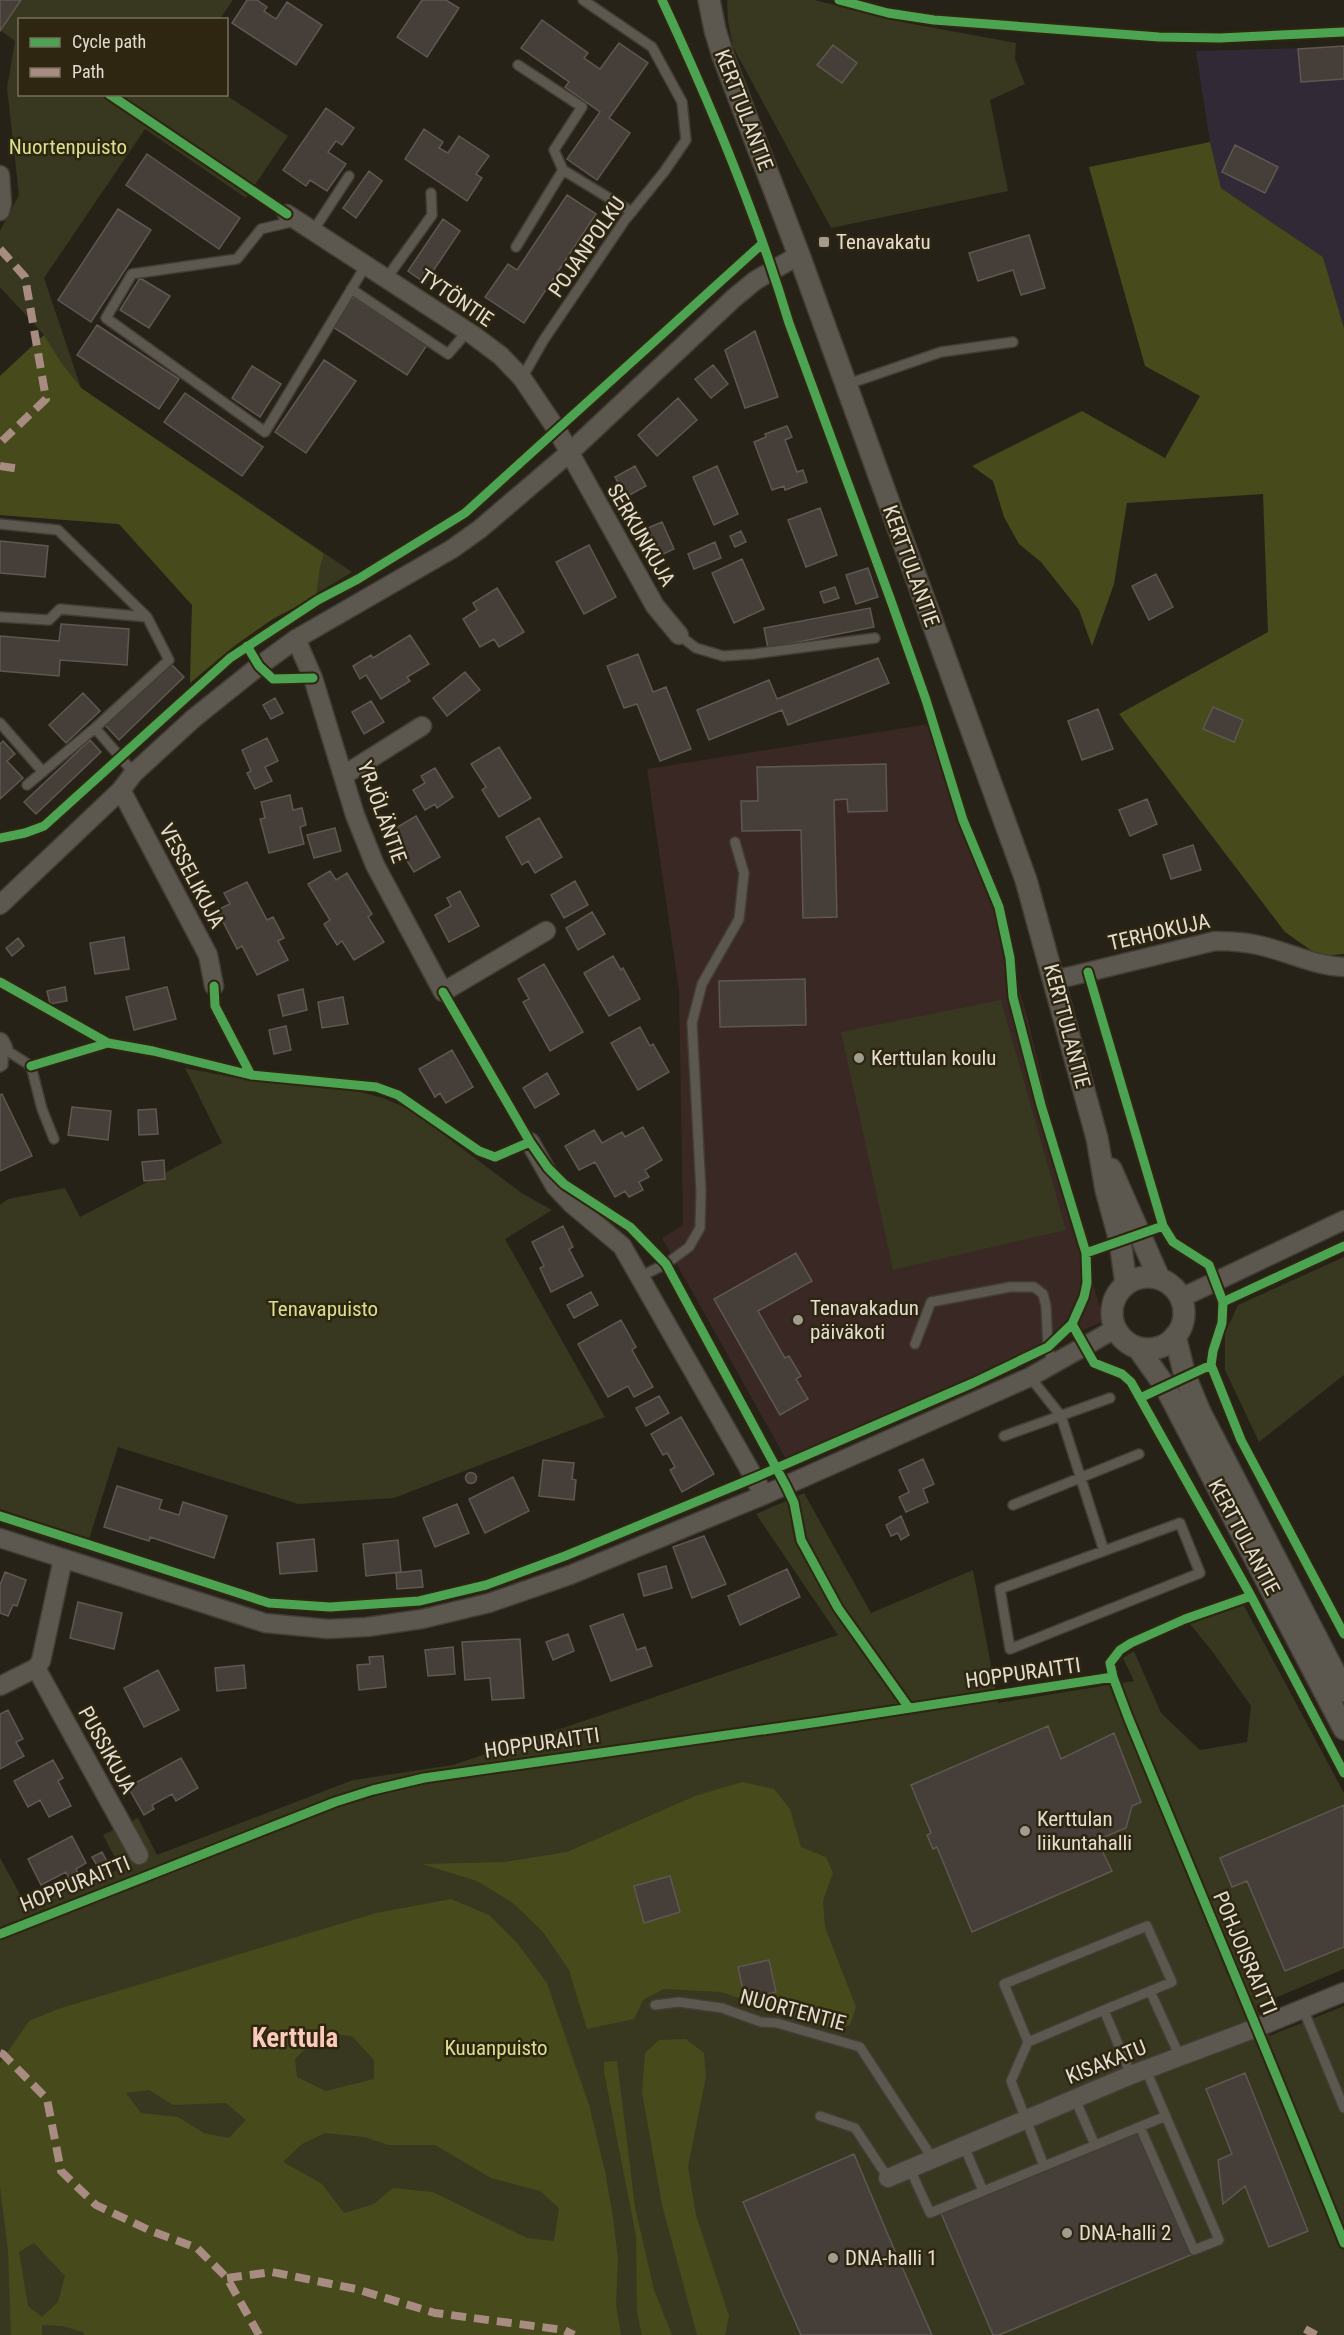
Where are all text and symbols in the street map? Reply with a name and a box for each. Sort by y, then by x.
legend [18,18,228,96]
text: Cycle path [72,31,146,52]
street label: KERTTULANTIE [710,46,778,174]
text: Path [72,61,105,82]
park label: Nuortenpuisto [9,135,127,159]
street label: POJANPOLKU [544,192,630,302]
place label: Tenavakatu [836,230,931,254]
marker: Tenavakatu [817,235,831,249]
street label: TYTÖNTIE [414,264,498,332]
street label: SERKUNKUJA [602,480,680,590]
street label: KERTTULANTIE [878,502,944,630]
street label: YRJÖLÄNTIE [352,758,412,866]
street label: VESSELIKUJA [154,820,230,932]
street label: TERHOKUJA [1106,909,1212,955]
street label: KERTTULANTIE [1039,961,1095,1091]
place label: Kerttulan koulu [871,1046,997,1070]
marker: Kerttulan koulu [852,1051,866,1065]
place label: Tenavakadun päiväkoti [810,1296,919,1344]
park label: Tenavapuisto [268,1297,378,1321]
marker: Tenavakadun päiväkoti [791,1313,805,1327]
street label: KERTTULANTIE [1203,1475,1285,1599]
street label: HOPPURAITTI [964,1653,1082,1693]
street label: PUSSIKUJA [73,1702,141,1798]
street label: HOPPURAITTI [483,1723,601,1763]
place label: Kerttulan liikuntahalli [1037,1807,1132,1855]
marker: Kerttulan liikuntahalli [1018,1824,1032,1838]
street label: HOPPURAITTI [17,1851,133,1917]
street label: POHJOISRAITTI [1208,1888,1282,2018]
street label: NUORTENTIE [738,1984,848,2036]
district label: Kerttula [252,2022,338,2054]
street label: KISAKATU [1062,2035,1150,2089]
park label: Kuuanpuisto [444,2036,548,2060]
place label: DNA-halli 2 [1079,2221,1171,2245]
marker: DNA-halli 2 [1060,2226,1074,2240]
place label: DNA-halli 1 [845,2246,937,2270]
marker: DNA-halli 1 [826,2251,840,2265]

